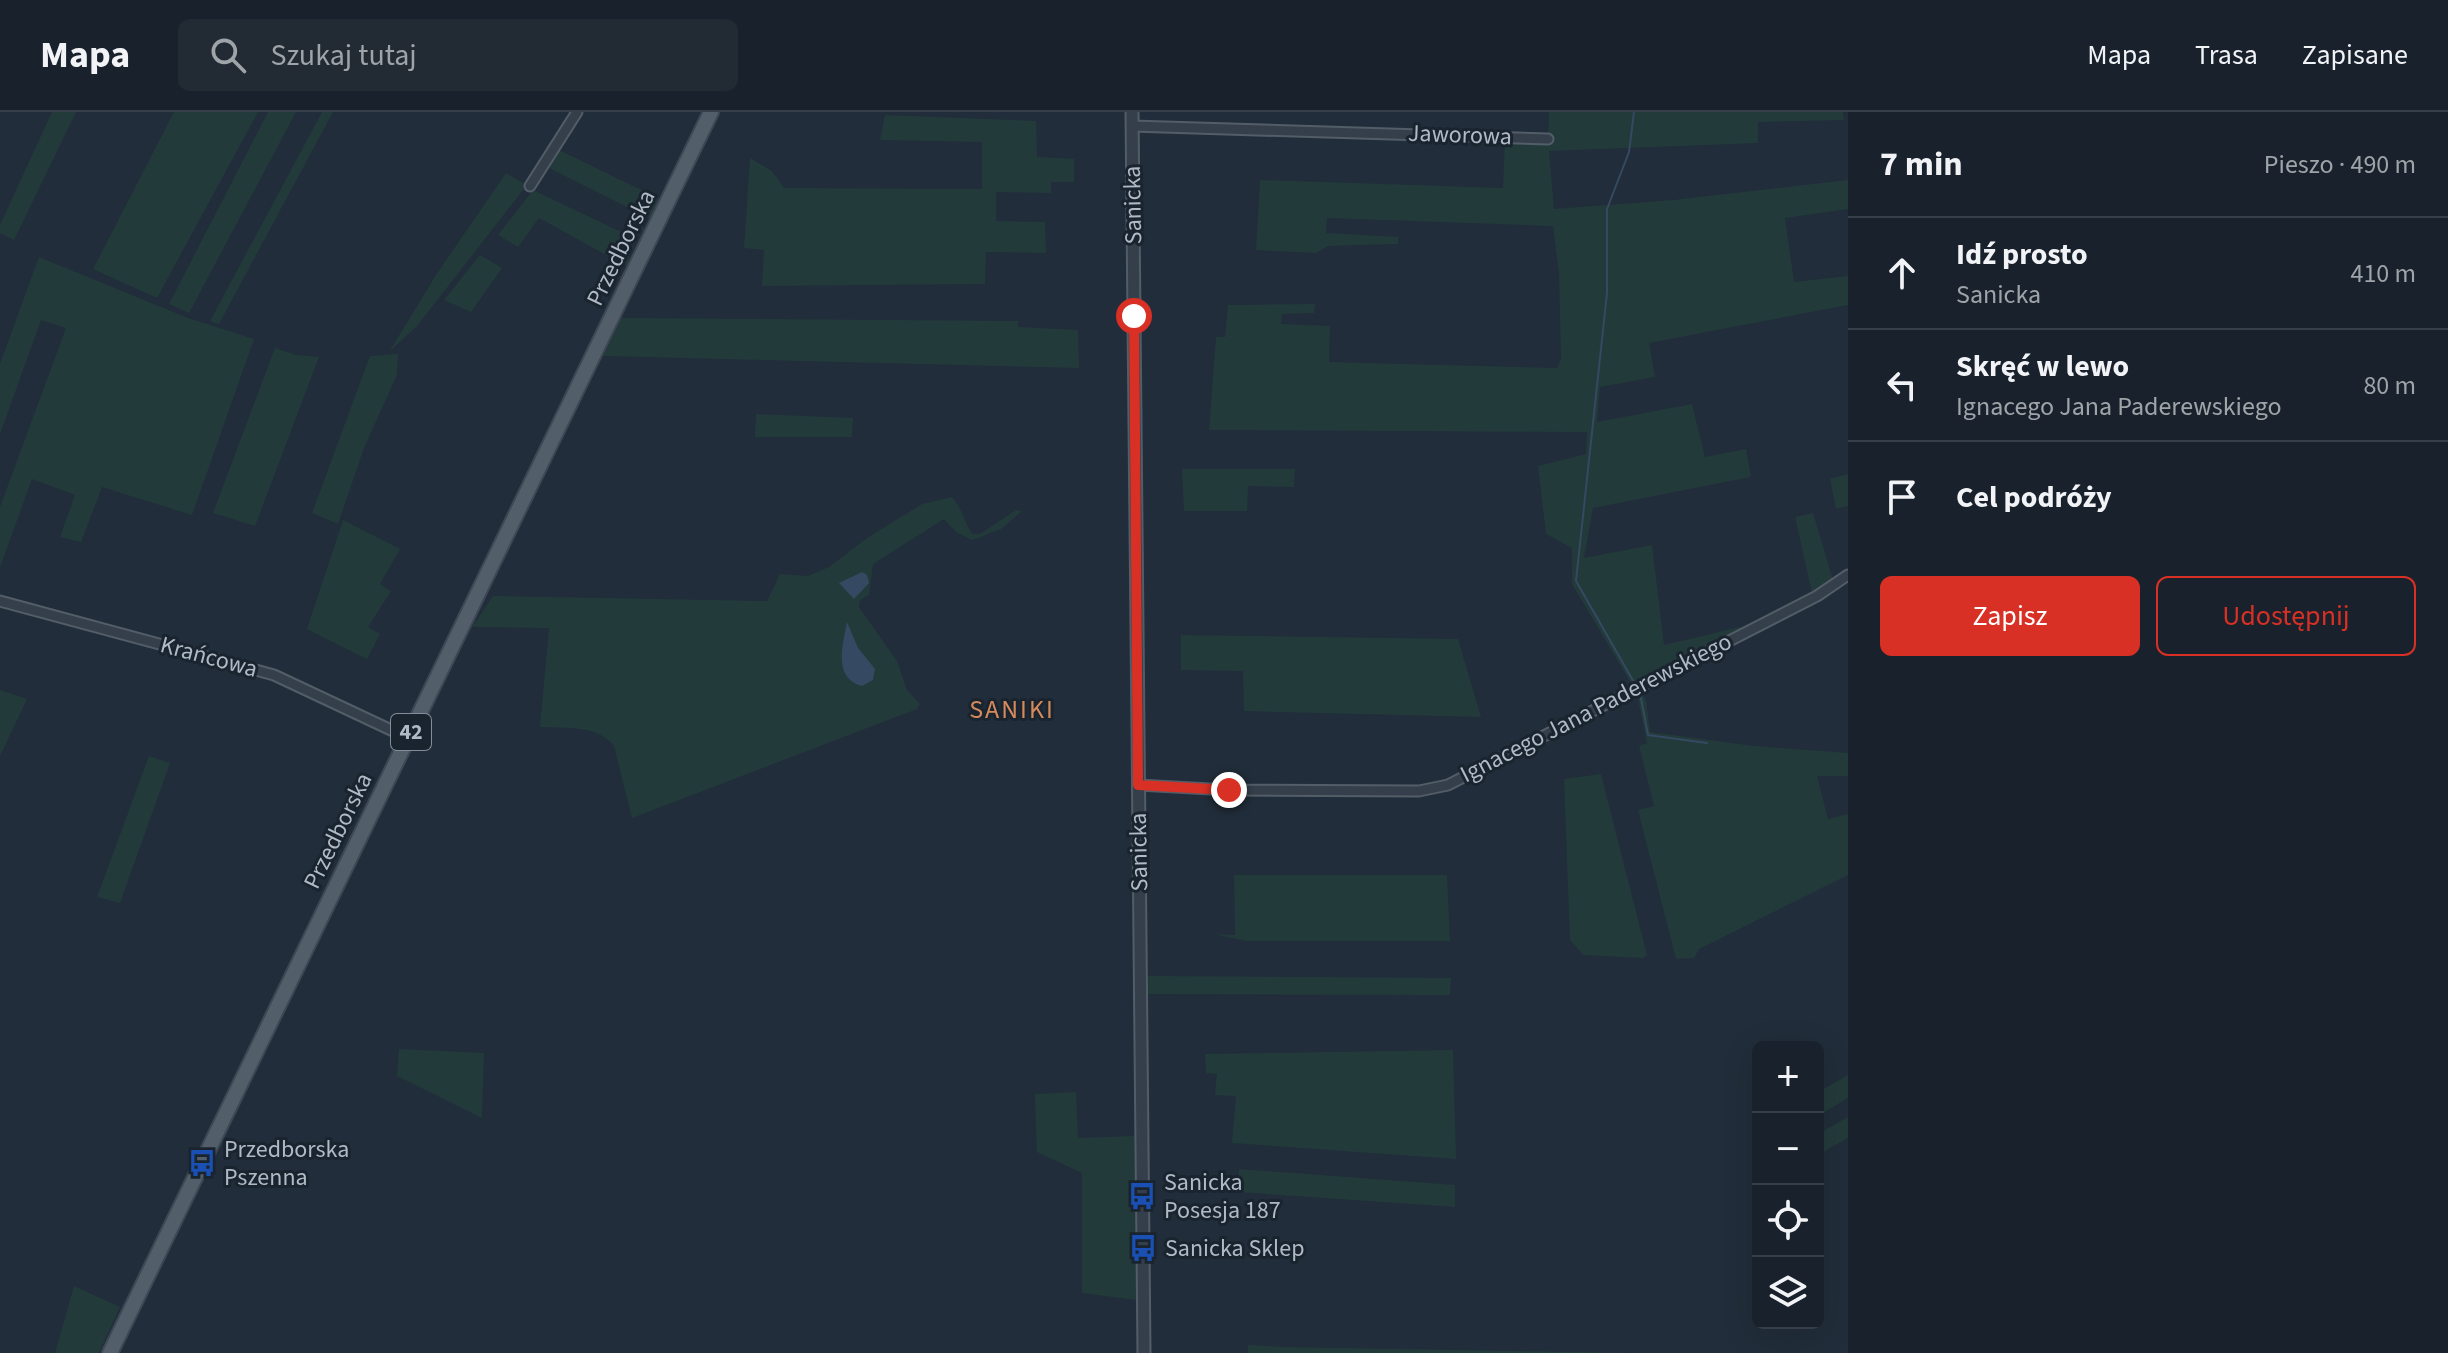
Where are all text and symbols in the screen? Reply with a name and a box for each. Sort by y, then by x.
search box [178,19,738,91]
text: Mapa [40,28,130,82]
icon: search [206,33,250,77]
text: Szukaj tutaj [270,34,417,77]
text: Mapa [2087,35,2151,75]
text: Trasa [2195,35,2258,75]
text: Zapisane [2302,35,2408,75]
street label: Jaworowa [1407,116,1513,154]
text: 7 min [1880,140,1963,189]
text: Pieszo · 490 m [2264,146,2416,183]
street label: Sanicka [1115,165,1151,245]
street label: Przedborska [578,184,664,312]
text: Idź prosto [1956,233,2088,276]
icon: ahead [1880,251,1924,295]
text: 410 m [2350,255,2416,292]
text: Sanicka [1956,276,2041,313]
route start [1116,298,1152,334]
text: Skręć w lewo [1956,345,2129,388]
icon: left [1880,363,1924,407]
text: 80 m [2363,367,2416,404]
text: Ignacego Jana Paderewskiego [1956,388,2282,425]
icon: arrive [1880,475,1924,519]
text: Cel podróży [1956,476,2112,519]
button: Zapisz [1880,576,2140,656]
button: Udostępnij [2156,576,2416,656]
street label: Ignacego Jana Paderewskiego [1454,624,1738,792]
street label: Krańcowa [156,627,262,687]
district label: SANIKI [969,691,1055,728]
road number: 42 [391,714,431,750]
street label: Przedborska [295,767,381,895]
route end [1211,772,1247,808]
street label: Sanicka [1121,812,1157,892]
map controls [1752,1041,1824,1329]
button: + [1752,1041,1824,1113]
button: − [1752,1113,1824,1185]
place label: Przedborska Pszenna [224,1132,349,1195]
bus stop icon: Przedborska Pszenna [187,1148,217,1178]
place label: Sanicka Posesja 187 [1164,1165,1281,1228]
bus stop icon: Sanicka Posesja 187 [1127,1181,1157,1211]
button: locate [1752,1185,1824,1257]
place label: Sanicka Sklep [1165,1231,1304,1266]
bus stop icon: Sanicka Sklep [1128,1233,1158,1263]
button: layers [1752,1257,1824,1329]

